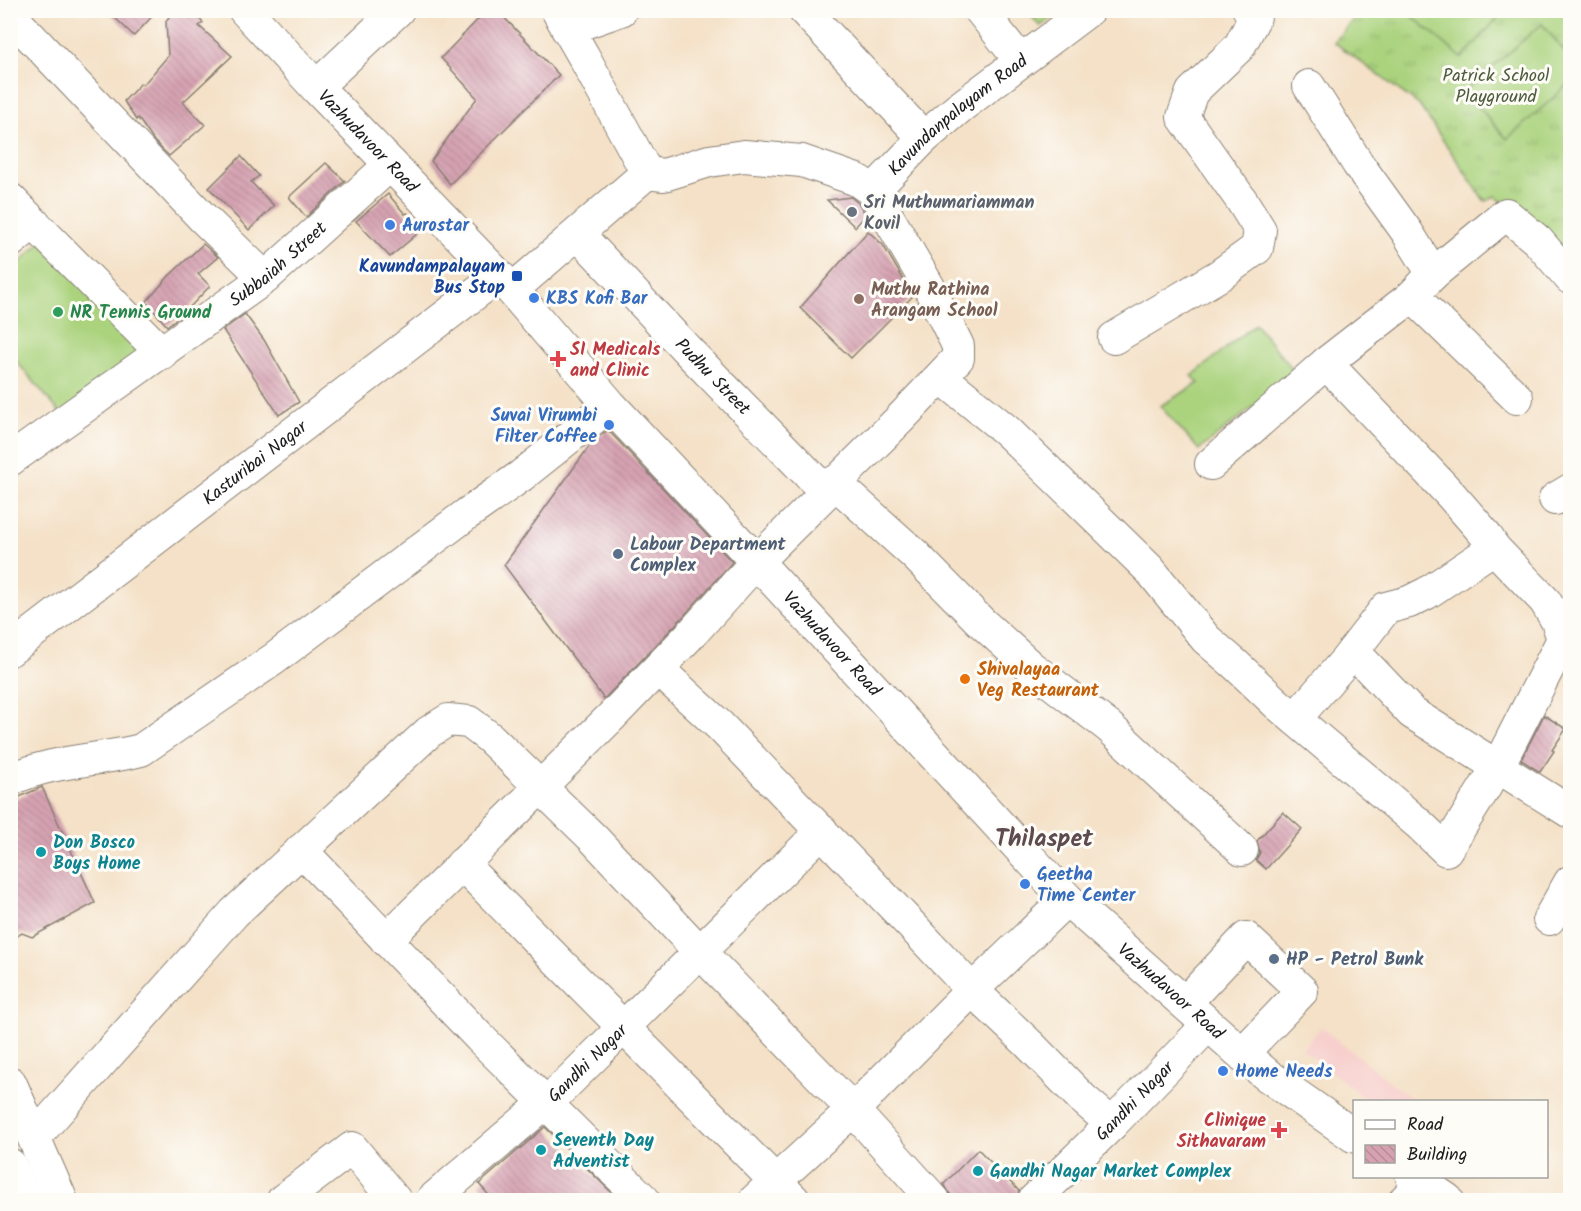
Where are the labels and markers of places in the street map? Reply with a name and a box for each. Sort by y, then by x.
place label: Sri Muthumariamman Kovil [864,189,1034,239]
marker: Sri Muthumariamman Kovil [845,205,859,219]
place label: Aurostar [402,212,471,241]
marker: Aurostar [383,218,397,232]
place label: Kavundampalayam Bus Stop [359,253,505,303]
marker: Kavundampalayam Bus Stop [510,269,524,283]
place label: Muthu Rathina Arangam School [871,276,998,326]
place label: KBS Kofi Bar [546,285,649,314]
marker: KBS Kofi Bar [527,291,541,305]
marker: Muthu Rathina Arangam School [852,292,866,306]
place label: NR Tennis Ground [70,299,212,328]
marker: NR Tennis Ground [51,305,65,319]
place label: SI Medicals and Clinic [570,336,661,386]
marker: SI Medicals and Clinic [551,352,565,366]
place label: Suvai Virumbi Filter Coffee [491,402,597,452]
marker: Suvai Virumbi Filter Coffee [602,418,616,432]
place label: Labour Department Complex [630,531,786,581]
marker: Labour Department Complex [611,547,625,561]
place label: Shivalayaa Veg Restaurant [977,656,1100,706]
marker: Shivalayaa Veg Restaurant [958,672,972,686]
place label: Don Bosco Boys Home [53,829,141,879]
marker: Don Bosco Boys Home [34,845,48,859]
place label: Geetha Time Center [1037,861,1137,911]
marker: Geetha Time Center [1018,877,1032,891]
place label: HP - Petrol Bunk [1286,946,1424,975]
marker: HP - Petrol Bunk [1267,952,1281,966]
place label: Home Needs [1235,1058,1333,1087]
marker: Home Needs [1216,1064,1230,1078]
place label: Clinique Sithavaram [1177,1107,1266,1157]
marker: Clinique Sithavaram [1270,1121,1288,1139]
place label: Seventh Day Adventist [553,1127,654,1177]
marker: Seventh Day Adventist [534,1143,548,1157]
place label: Gandhi Nagar Market Complex [990,1158,1231,1187]
marker: Gandhi Nagar Market Complex [971,1164,985,1178]

